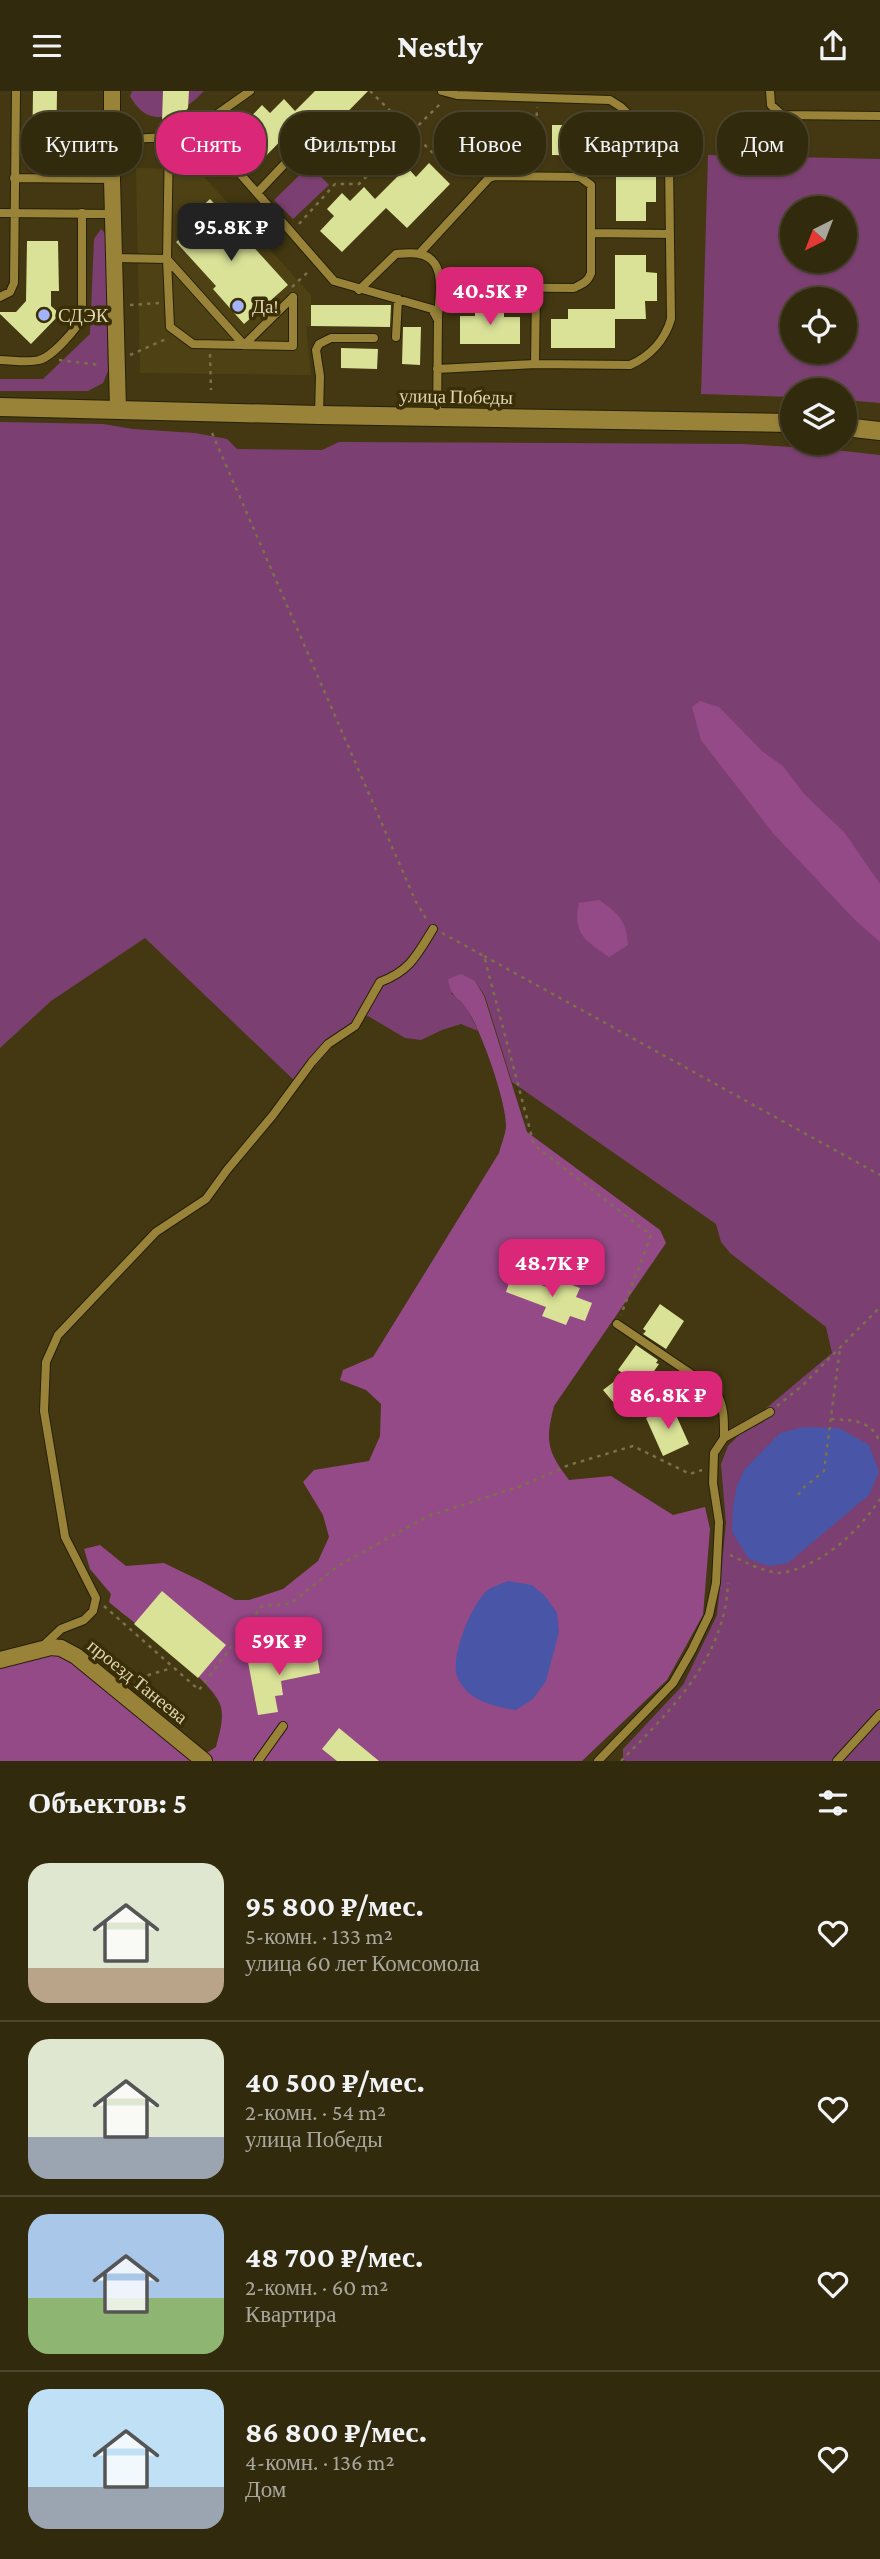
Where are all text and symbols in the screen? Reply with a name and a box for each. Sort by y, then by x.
icon: menu [28,27,66,65]
icon: share [814,27,852,65]
text: Nestly [397,28,483,64]
chip: Купить [21,112,142,175]
chip: Снять [156,112,266,175]
chip: Фильтры [280,112,420,175]
chip: Новое [434,112,546,175]
chip: Квартира [560,112,703,175]
chip: Дом [717,112,808,175]
north arrow [780,196,858,273]
map controls [780,196,857,455]
pin: 95.8K ₽ [166,204,296,263]
text: 95.8K ₽ [193,213,269,239]
pin: 40.5K ₽ [425,267,555,327]
text: 40.5K ₽ [452,277,528,303]
button: locate [780,287,857,364]
place label: Да! [252,296,278,317]
marker: Да! [230,298,246,314]
place label: СДЭК [58,305,109,326]
marker: СДЭК [36,307,52,323]
button: layers [780,378,857,455]
street label: улица Победы [399,385,513,408]
pin: 48.7K ₽ [487,1239,617,1299]
text: 48.7K ₽ [515,1249,589,1275]
pin: 86.8K ₽ [603,1371,733,1431]
text: 86.8K ₽ [629,1381,707,1407]
pin: 59K ₽ [230,1617,328,1677]
text: 59K ₽ [251,1627,307,1653]
street label: проезд Танеева [84,1635,192,1728]
icon: filters [814,1784,852,1822]
text: Объектов: 5 [28,1786,187,1819]
text: 95 800 ₽/мес. [245,1889,424,1922]
icon: home [84,1891,168,1975]
icon: heart [814,1914,852,1952]
text: 5-комн. · 133 m² [245,1923,393,1949]
text: улица 60 лет Комсомола [245,1950,480,1976]
text: 40 500 ₽/мес. [245,2065,425,2098]
icon: home [84,2067,168,2151]
icon: heart [814,2090,852,2128]
text: 2-комн. · 54 m² [245,2099,386,2125]
text: улица Победы [245,2126,383,2152]
text: 48 700 ₽/мес. [245,2240,423,2273]
icon: home [84,2242,168,2326]
icon: heart [814,2265,852,2303]
text: 2-комн. · 60 m² [245,2274,388,2300]
text: Квартира [245,2301,336,2327]
text: 86 800 ₽/мес. [245,2415,427,2448]
icon: home [84,2417,168,2501]
icon: heart [814,2440,852,2478]
text: 4-комн. · 136 m² [245,2449,394,2475]
text: Дом [245,2476,286,2502]

